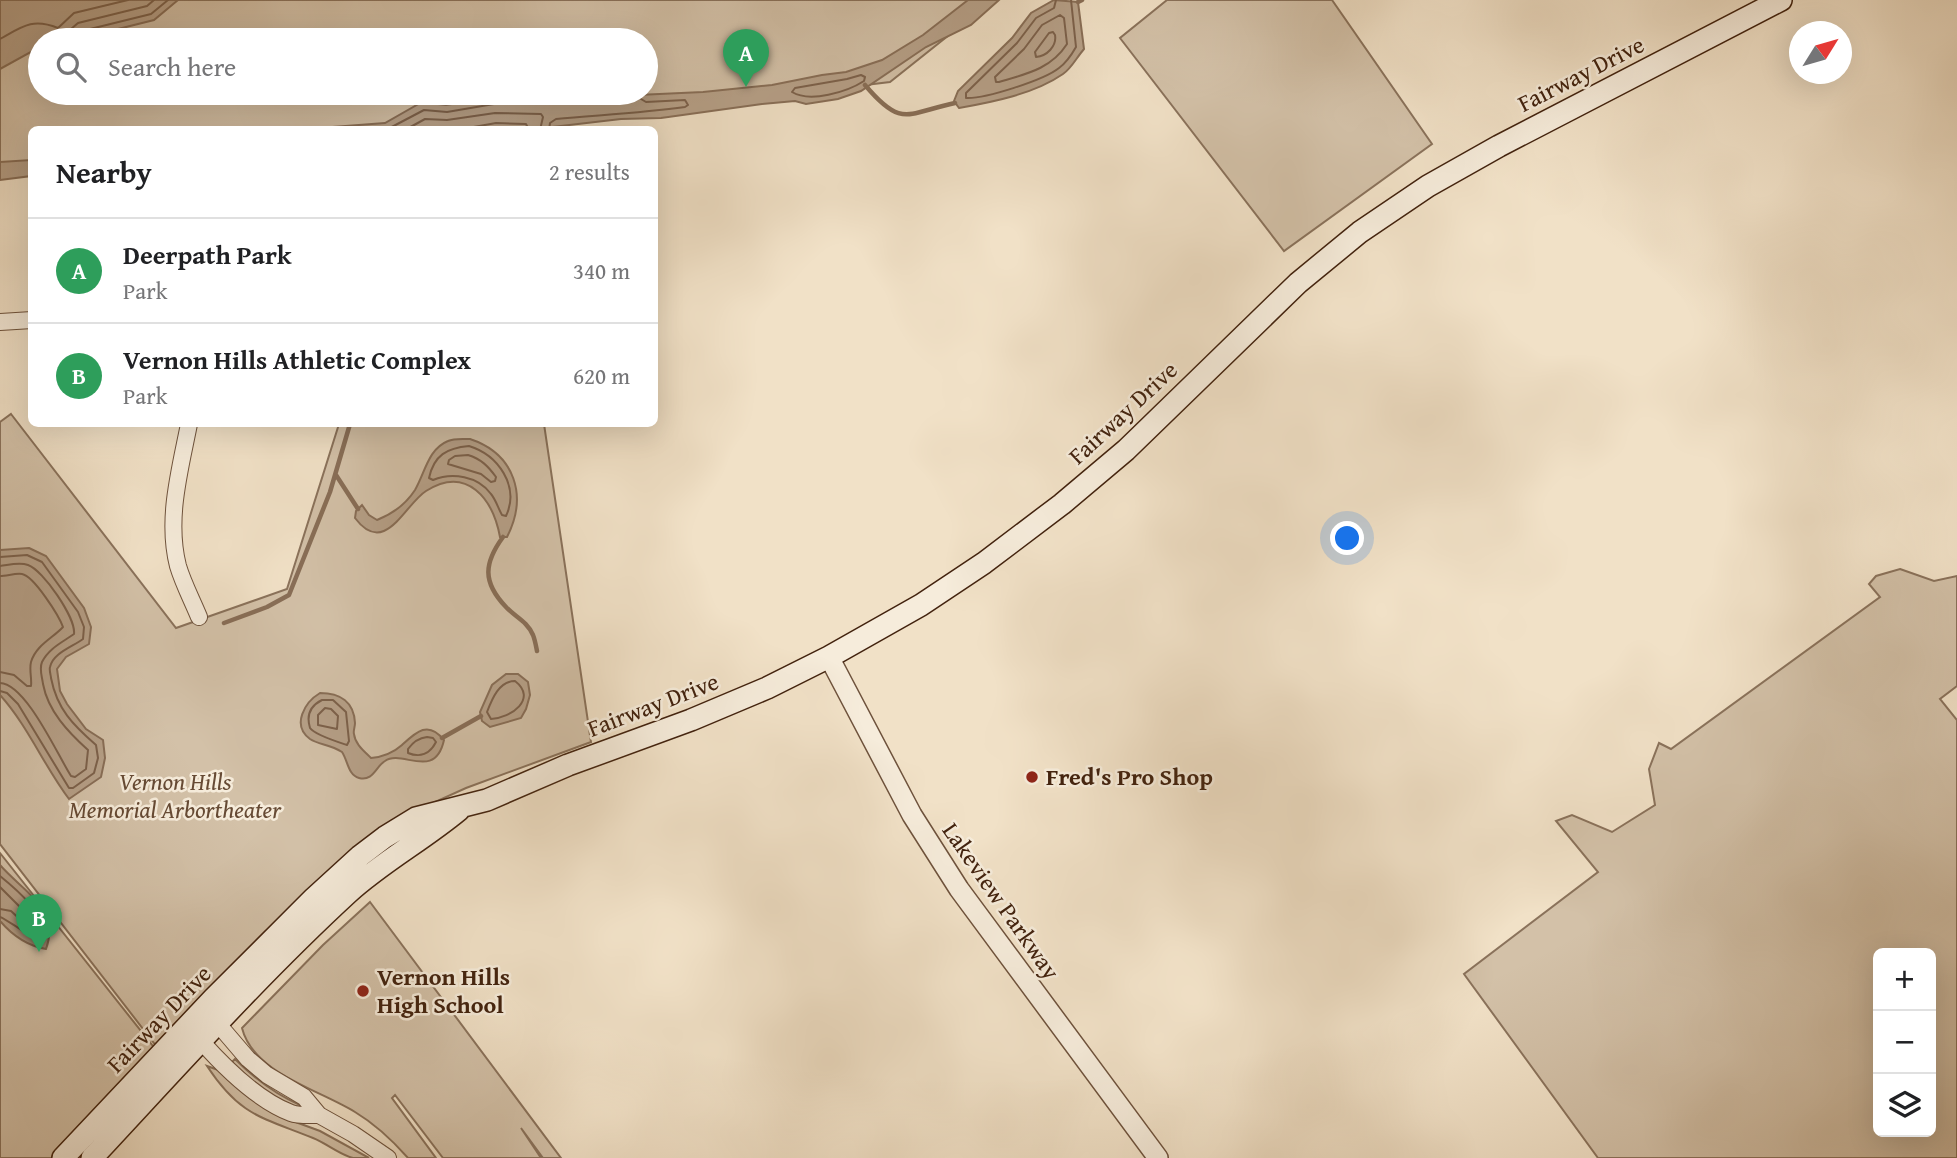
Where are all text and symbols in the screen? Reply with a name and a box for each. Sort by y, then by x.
north arrow [1789,21,1852,84]
street label: Fairway Drive [1511,27,1650,120]
search box [28,28,658,105]
pin: A [723,29,769,87]
text: Search here [108,47,236,86]
icon: search [52,48,90,86]
text: Nearby [56,150,152,194]
text: 2 results [549,155,630,188]
text: Deerpath Park [123,235,292,274]
text: A [72,254,86,287]
text: 340 m [573,254,630,287]
text: Park [123,274,167,307]
text: Vernon Hills Athletic Complex [123,340,471,379]
street label: Fairway Drive [1060,353,1185,472]
text: B [72,359,86,392]
text: 620 m [573,359,630,392]
text: Park [123,379,167,412]
your location [1330,521,1364,555]
street label: Fairway Drive [582,663,723,746]
place label: Fred's Pro Shop [1046,759,1213,794]
park label: Vernon Hills Memorial Arbortheater [69,764,282,827]
marker: Fred's Pro Shop [1024,769,1040,785]
street label: Lakeview Parkway [934,815,1069,986]
pin: B [16,894,62,952]
map controls [1873,948,1936,1137]
button: + [1873,948,1936,1011]
street label: Fairway Drive [98,957,219,1080]
place label: Vernon Hills High School [377,959,510,1022]
marker: Vernon Hills High School [355,983,371,999]
button: − [1873,1011,1936,1074]
button: layers [1873,1074,1936,1137]

